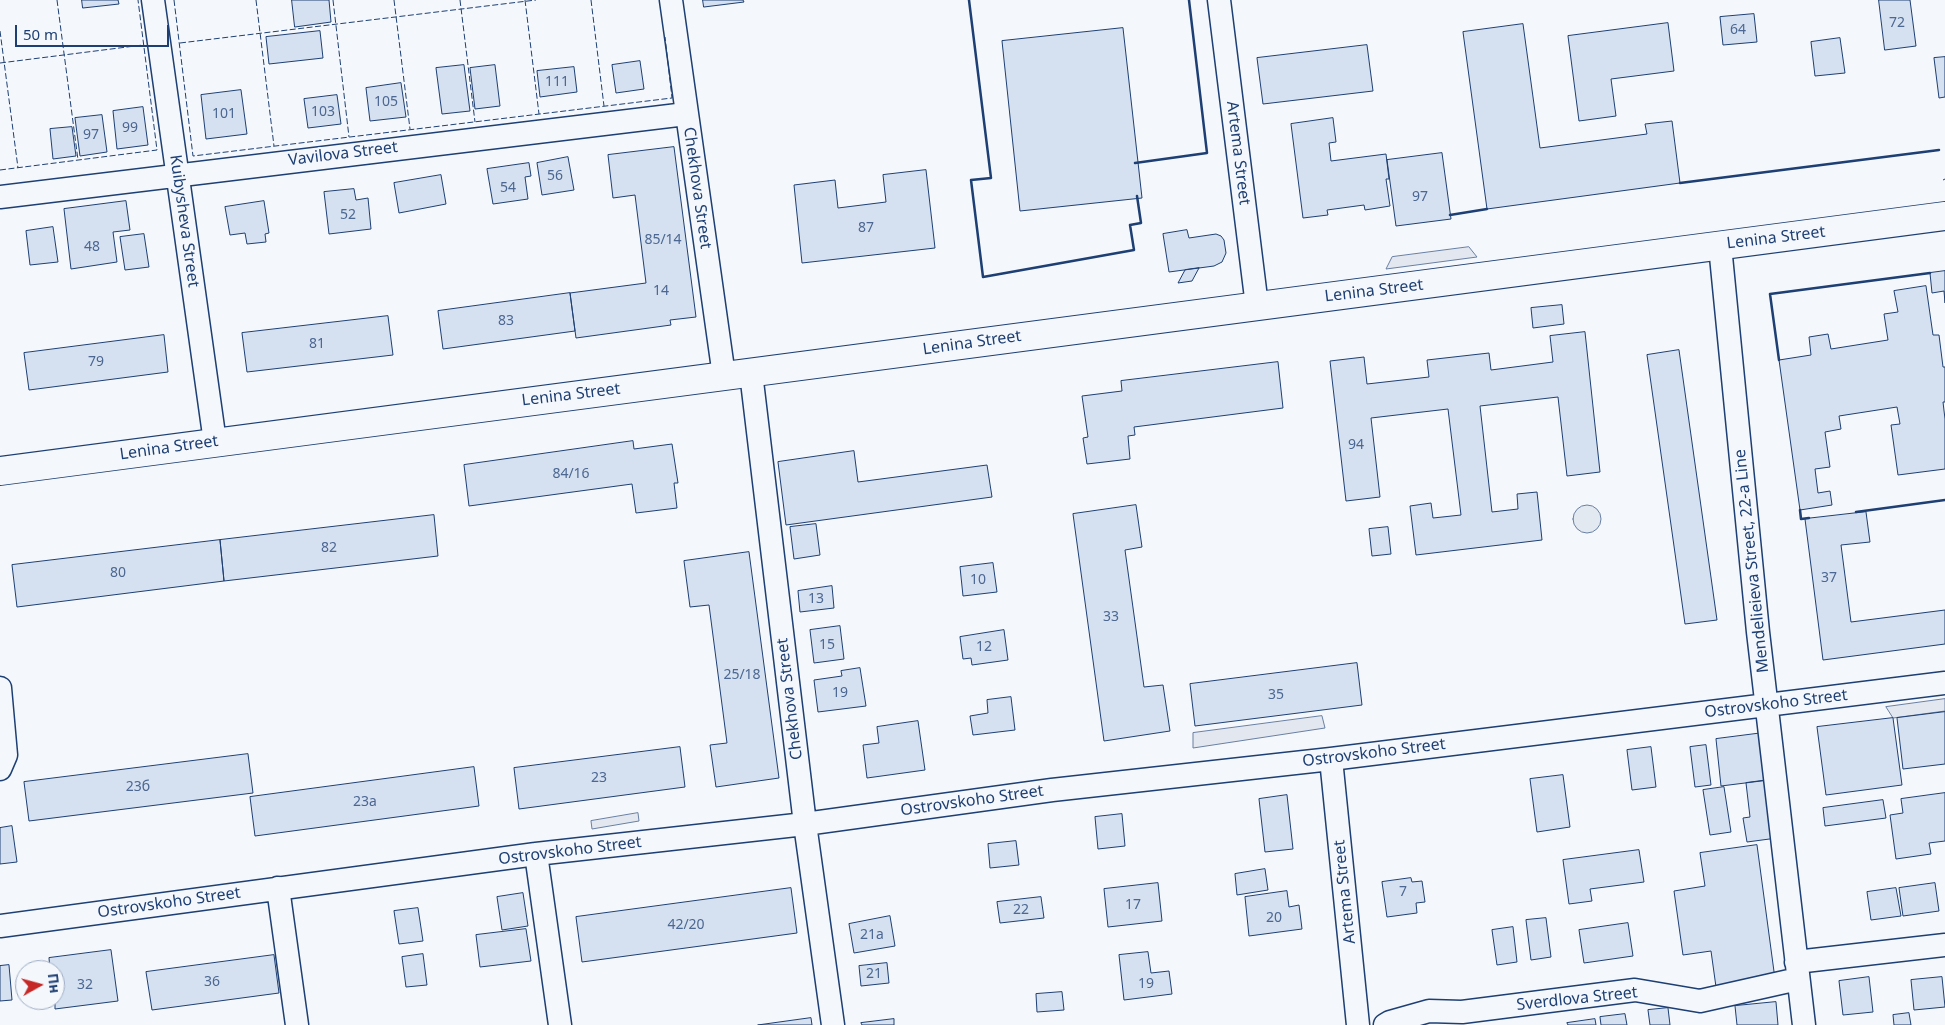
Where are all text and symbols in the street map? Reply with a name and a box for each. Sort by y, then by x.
scale bar [18,15,171,47]
house number: 72 [1889,15,1905,31]
house number: 64 [1730,22,1746,38]
text: 50 m [23,24,58,44]
house number: 111 [545,74,569,90]
house number: 105 [374,94,398,110]
street label: Artema Street [1222,100,1254,206]
house number: 103 [311,104,335,120]
house number: 101 [212,106,236,122]
house number: 99 [122,120,138,136]
street label: Chekhova Street [679,126,715,250]
house number: 97 [83,127,99,143]
street label: Vavilova Street [287,138,399,170]
street label: Kuibysheva Street [165,153,203,289]
house number: 56 [547,168,563,184]
house number: 54 [500,180,516,196]
house number: 97 [1412,189,1428,205]
house number: 52 [340,207,356,223]
house number: 87 [858,220,874,236]
street label: Lenina Street [1726,222,1826,254]
house number: 85/14 [644,232,682,248]
house number: 48 [84,239,100,255]
street label: Lenina Street [1324,275,1424,307]
house number: 14 [653,283,669,299]
house number: 83 [498,313,514,329]
street label: Lenina Street [922,327,1022,359]
house number: 81 [309,336,325,352]
house number: 79 [88,354,104,370]
street label: Lenina Street [521,379,621,411]
street label: Lenina Street [119,432,219,464]
house number: 94 [1348,437,1364,453]
street label: Mendelieieva Street, 22-a Line [1731,448,1773,674]
house number: 84/16 [552,466,590,482]
house number: 82 [321,540,337,556]
house number: 80 [110,565,126,581]
house number: 37 [1821,570,1837,586]
house number: 10 [970,572,986,588]
house number: 13 [808,591,824,607]
house number: 33 [1103,609,1119,625]
street label: Chekhova Street [773,637,807,761]
house number: 15 [819,637,835,653]
house number: 12 [976,639,992,655]
house number: 25/18 [723,667,761,683]
house number: 19 [832,685,848,701]
street label: Ostrovskoho Street [1703,686,1849,722]
house number: 35 [1268,687,1284,703]
street label: Ostrovskoho Street [1301,735,1447,771]
house number: 23 [591,770,607,786]
house number: 23б [126,779,150,795]
street label: Ostrovskoho Street [899,781,1045,821]
house number: 23а [353,794,377,810]
street label: Ostrovskoho Street [497,833,643,869]
street label: Artema Street [1330,839,1360,945]
street label: Ostrovskoho Street [96,883,242,923]
house number: 7 [1399,884,1407,900]
house number: 17 [1125,897,1141,913]
house number: 22 [1013,902,1029,918]
house number: 20 [1266,910,1282,926]
house number: 42/20 [667,917,705,933]
house number: 21а [860,927,884,943]
north arrow [15,960,65,1010]
house number: 21 [866,966,882,982]
text: Пн [44,972,65,994]
house number: 36 [204,974,220,990]
house number: 19 [1138,976,1154,992]
house number: 32 [77,977,93,993]
street label: Sverdlova Street [1516,983,1638,1015]

